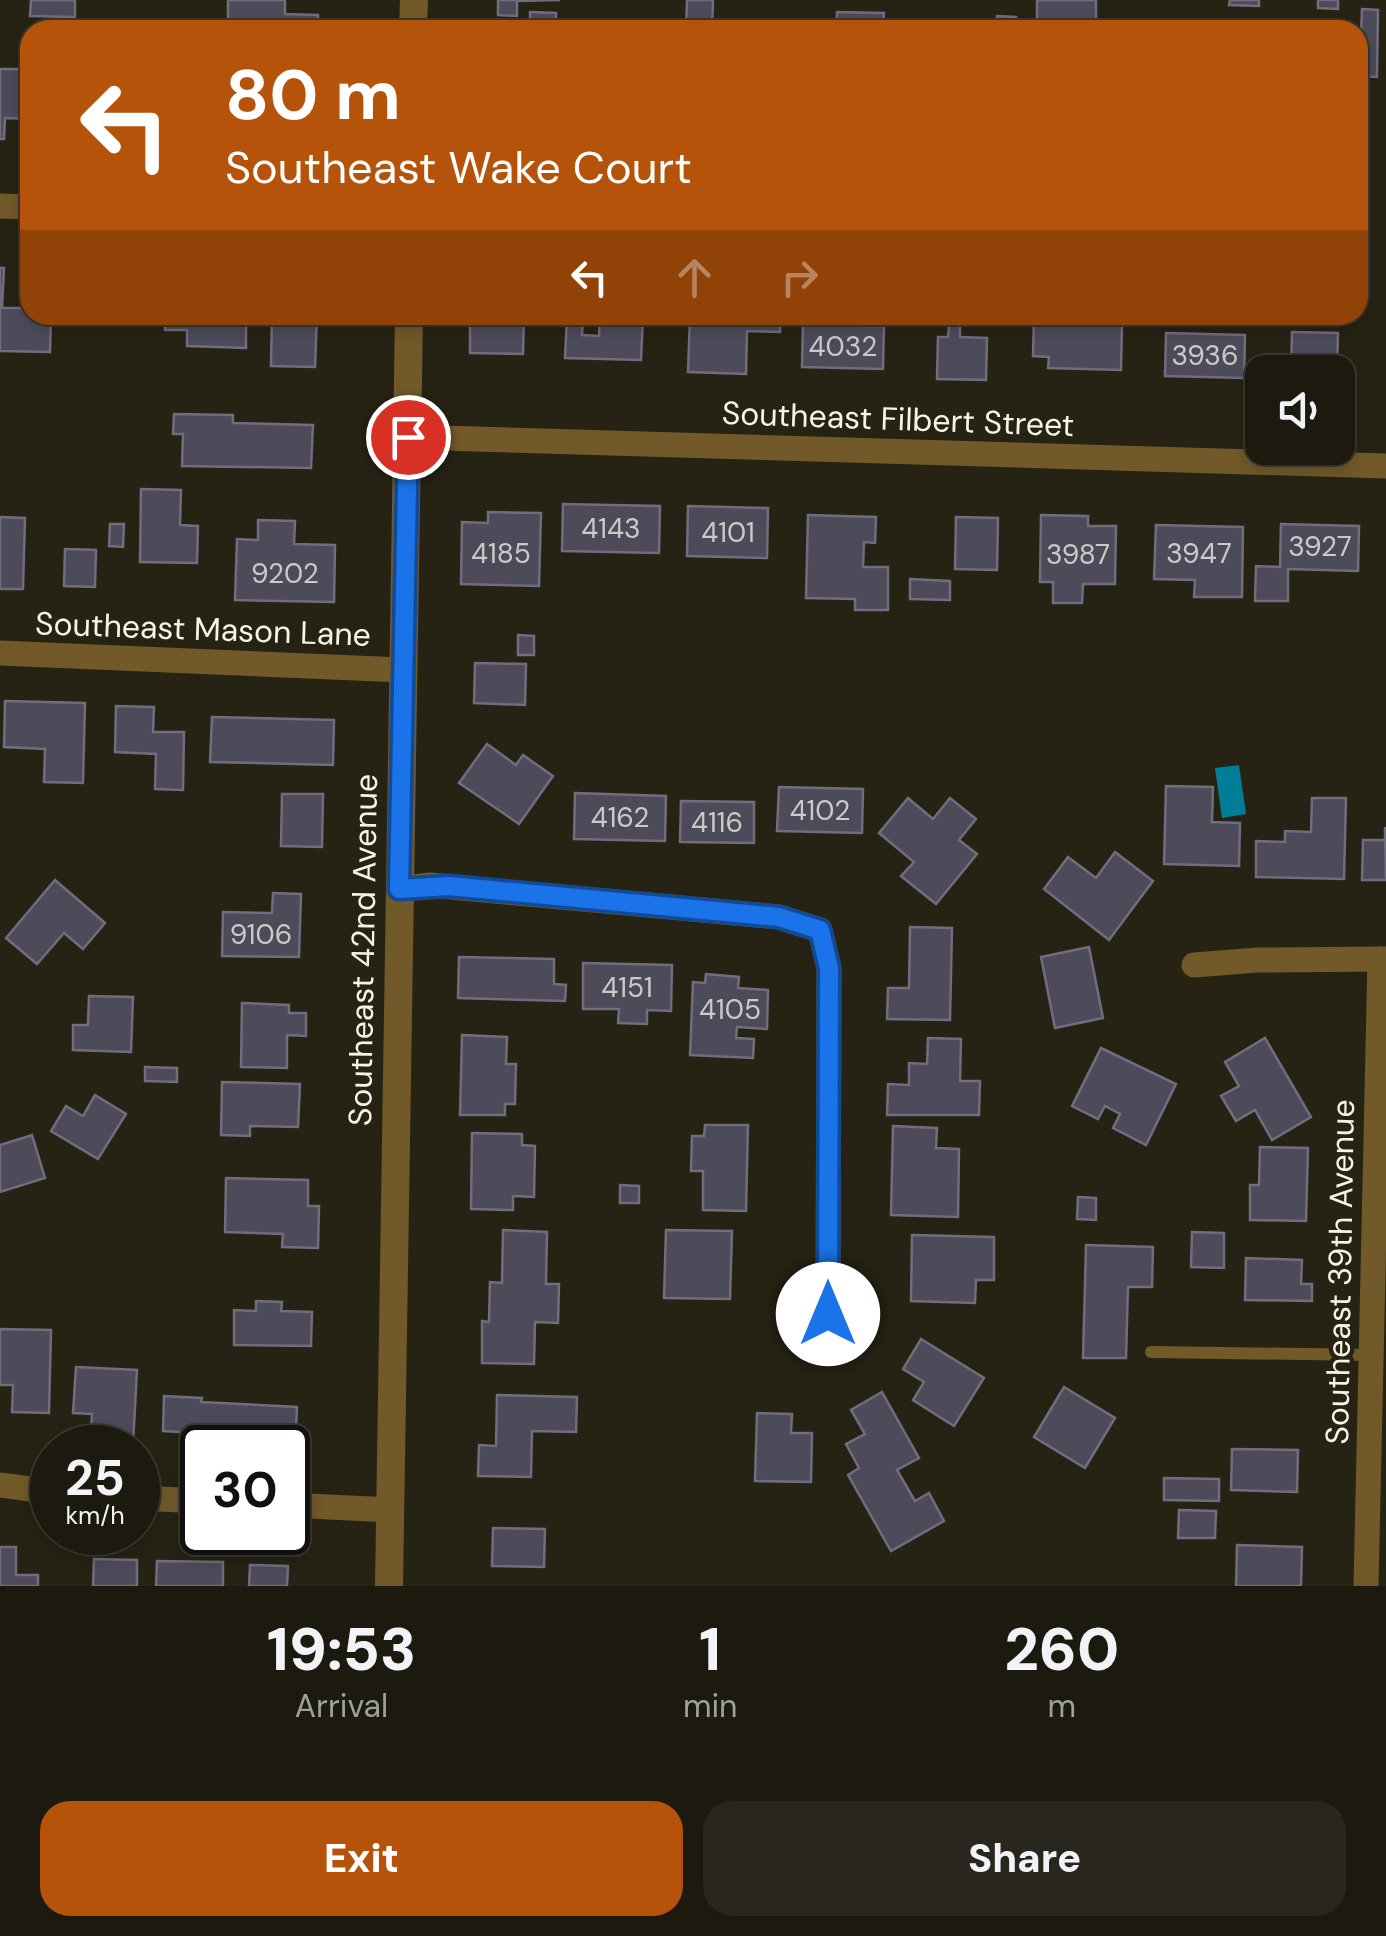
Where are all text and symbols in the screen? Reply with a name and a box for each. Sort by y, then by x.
text: 80 m [225,50,401,141]
icon: left [60,60,190,190]
text: Southeast Wake Court [225,138,692,197]
icon: left [562,250,617,305]
icon: ahead [667,250,722,305]
icon: right [772,250,827,305]
house number: 4032 [809,328,877,365]
house number: 3936 [1172,337,1238,374]
map controls [1245,355,1355,465]
button: sound [1245,355,1355,465]
street label: Southeast Filbert Street [721,392,1075,446]
pin [366,395,451,480]
icon: arrive [381,410,436,465]
house number: 4143 [581,510,641,547]
house number: 4101 [701,514,755,551]
house number: 3927 [1288,528,1352,565]
house number: 4185 [471,535,531,572]
house number: 3947 [1166,535,1232,572]
house number: 3987 [1046,536,1110,573]
house number: 9202 [251,555,319,592]
street label: Southeast Mason Lane [34,602,372,656]
street label: Southeast 42nd Avenue [339,773,387,1127]
house number: 4102 [790,792,850,829]
house number: 4162 [591,799,649,836]
house number: 4116 [691,804,743,841]
house number: 9106 [230,916,292,953]
house number: 4151 [601,969,653,1006]
house number: 4105 [699,991,761,1028]
street label: Southeast 39th Avenue [1316,1099,1364,1445]
position arrow [776,1262,880,1366]
speed limit sign: 30 [180,1425,310,1555]
text: 25 [65,1445,125,1511]
text: km/h [65,1499,125,1532]
text: 19:53 [267,1610,416,1689]
text: 1 [699,1610,721,1689]
text: 260 [1004,1610,1119,1689]
text: Arrival [295,1685,388,1727]
text: min [683,1685,737,1727]
text: m [1047,1685,1076,1727]
button: Exit [40,1801,683,1916]
button: Share [703,1801,1346,1916]

